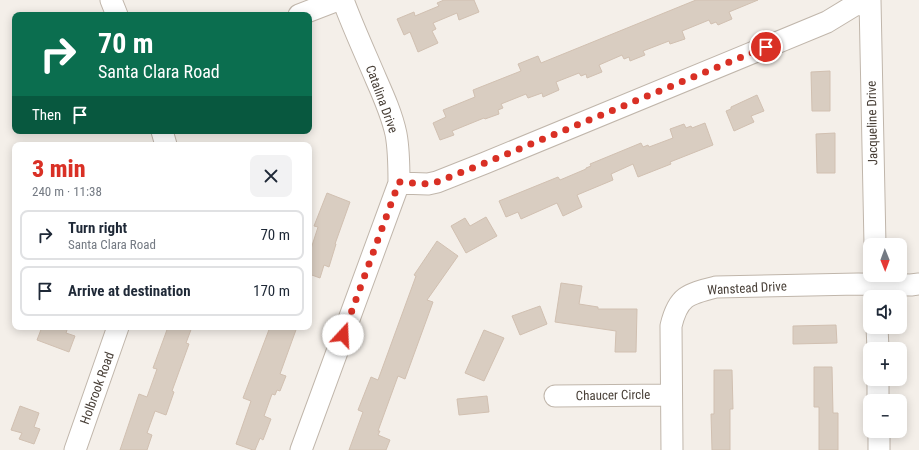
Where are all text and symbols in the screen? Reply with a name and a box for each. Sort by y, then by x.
text: 70 m [98,27,154,60]
icon: right [32,28,84,80]
pin [749,30,783,64]
icon: arrive [755,36,777,58]
text: Santa Clara Road [98,61,220,82]
street label: Catalina Drive [363,63,401,135]
street label: Jacqueline Drive [864,81,880,165]
icon: arrive [69,104,91,126]
text: Then [32,106,61,124]
text: 3 min [32,155,86,183]
button: close [250,155,292,197]
text: 240 m · 11:38 [32,184,102,199]
text: Turn right [68,219,127,237]
icon: right [34,224,56,246]
text: 70 m [260,226,290,244]
text: Santa Clara Road [68,237,156,252]
north arrow [863,238,907,282]
map controls [863,238,907,438]
street label: Wanstead Drive [707,278,787,298]
icon: arrive [34,280,56,302]
text: Arrive at destination [68,282,191,300]
text: 170 m [253,282,290,300]
button: sound [863,290,907,334]
position arrow [322,314,364,356]
button: + [863,342,907,386]
street label: Holbrook Road [77,350,117,426]
street label: Chaucer Circle [576,387,650,403]
button: − [863,394,907,438]

